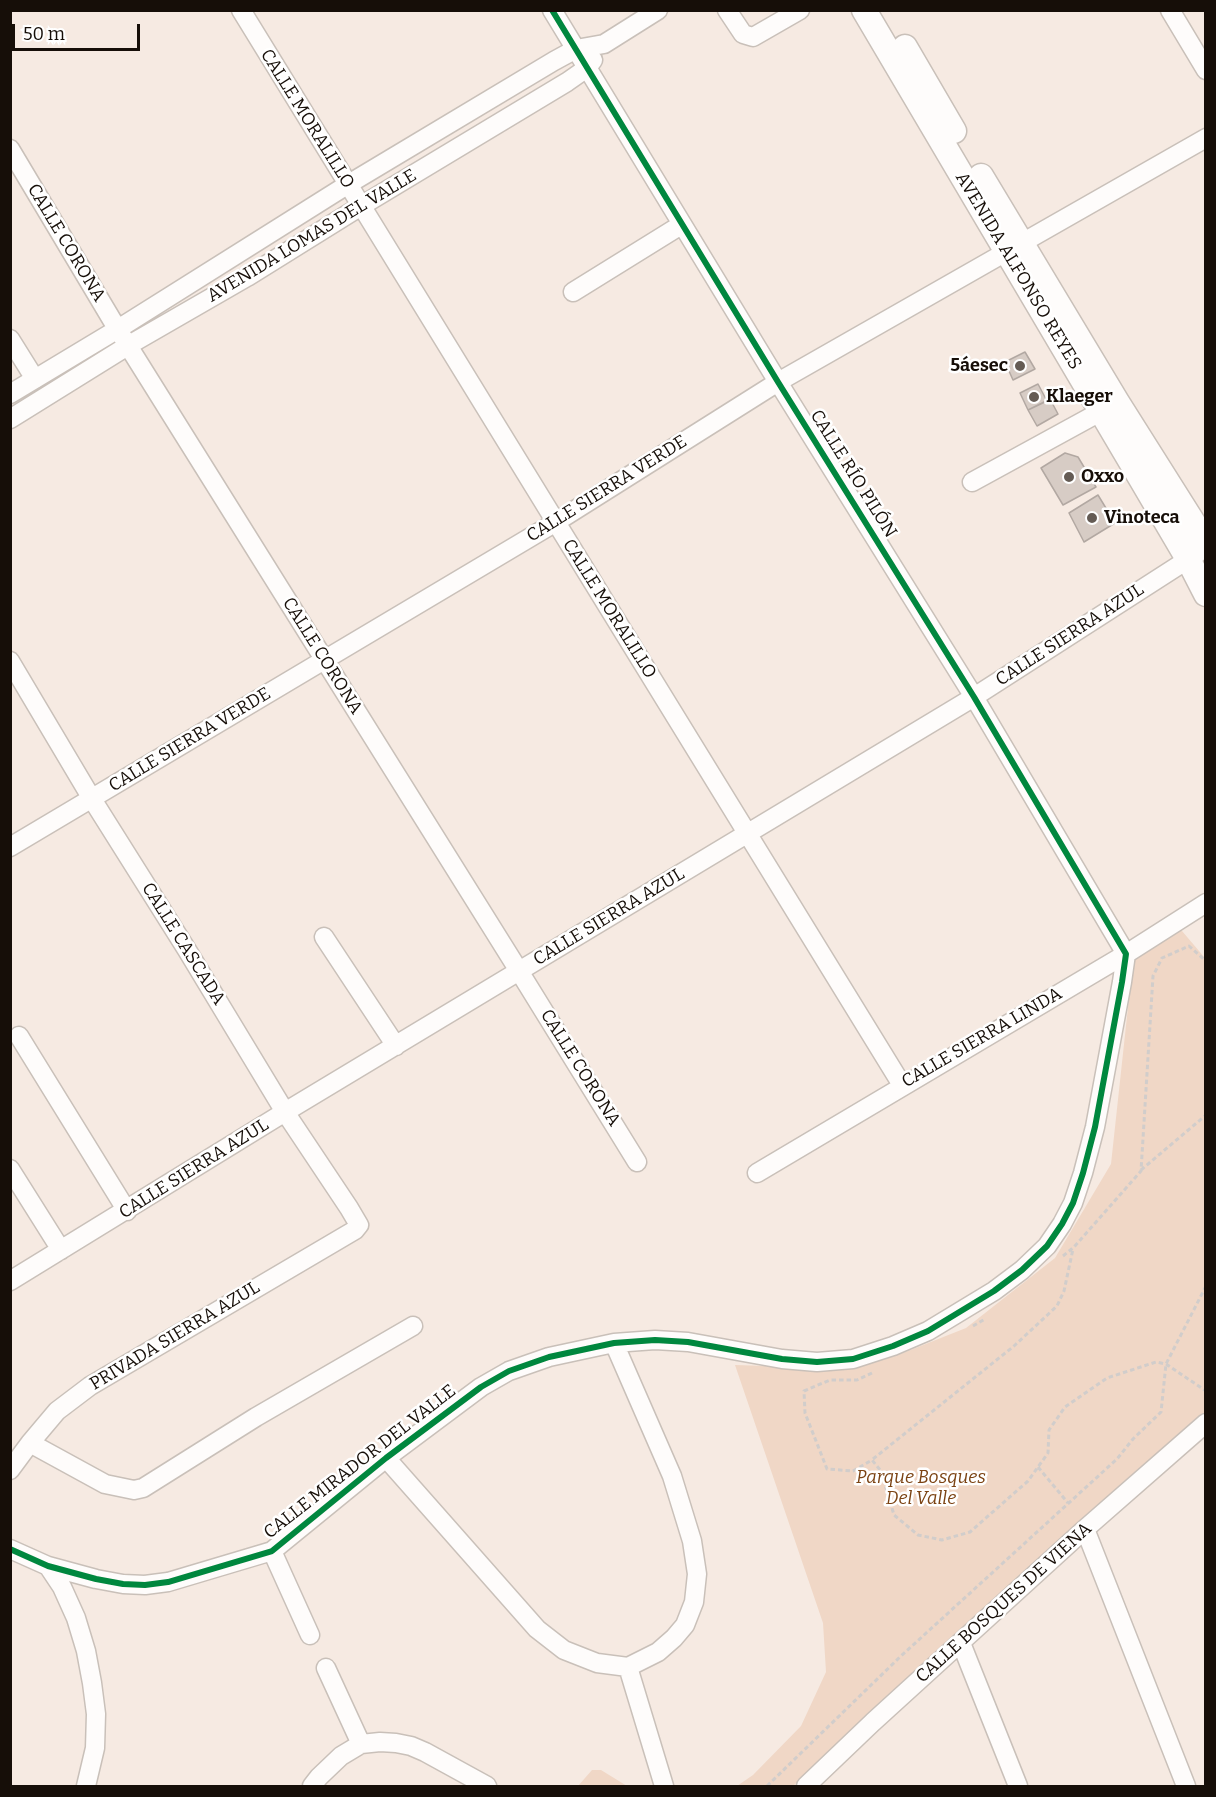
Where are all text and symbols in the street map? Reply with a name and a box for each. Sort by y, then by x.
scale bar [15,12,142,50]
text: 50 m [23,23,65,45]
street label: CALLE MORALILLO [255,45,359,193]
street label: AVENIDA LOMAS DEL VALLE [203,165,421,307]
street label: AVENIDA ALFONSO REYES [950,168,1086,374]
street label: CALLE CORONA [22,180,110,306]
place label: 5áesec [950,355,1008,377]
marker: 5áesec [1013,359,1027,373]
place label: Klaeger [1046,386,1113,408]
marker: Klaeger [1027,390,1041,404]
street label: CALLE RÍO PILÓN [805,406,901,542]
street label: CALLE SIERRA VERDE [523,431,691,547]
place label: Oxxo [1081,466,1124,488]
marker: Oxxo [1062,470,1076,484]
place label: Vinoteca [1104,507,1180,529]
marker: Vinoteca [1085,511,1099,525]
street label: CALLE MORALILLO [557,535,661,683]
street label: CALLE SIERRA AZUL [992,579,1148,691]
street label: CALLE CORONA [277,594,367,718]
street label: CALLE SIERRA VERDE [105,683,275,797]
street label: CALLE SIERRA AZUL [530,863,688,971]
street label: CALLE CASCADA [137,879,229,1009]
street label: CALLE SIERRA LINDA [898,983,1066,1093]
street label: CALLE CORONA [535,1006,625,1130]
street label: CALLE SIERRA AZUL [115,1114,273,1224]
street label: PRIVADA SIERRA AZUL [86,1277,264,1395]
street label: CALLE MIRADOR DEL VALLE [260,1380,460,1544]
park label: Parque Bosques Del Valle [856,1467,986,1510]
street label: CALLE BOSQUES DE VIENA [912,1518,1096,1688]

